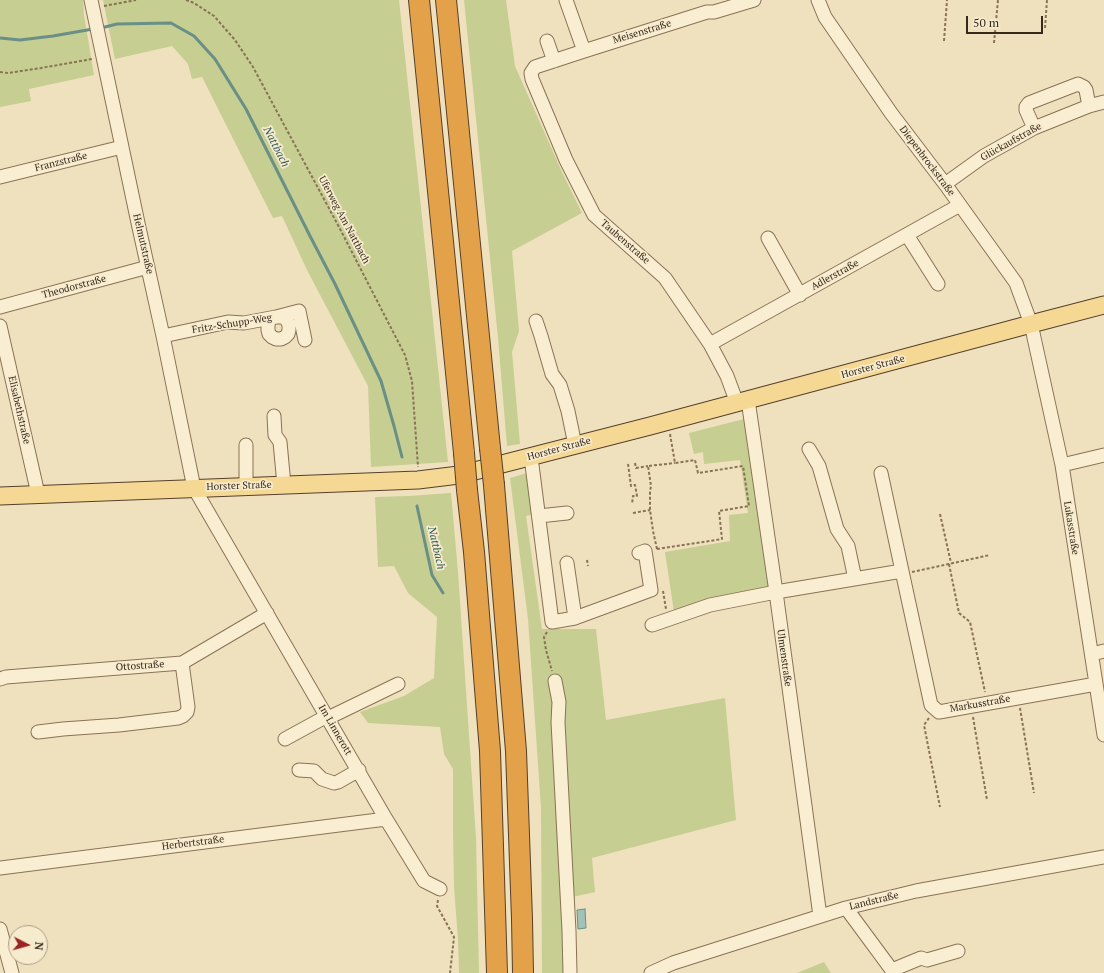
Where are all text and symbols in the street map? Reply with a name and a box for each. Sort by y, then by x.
scale bar [968,8,1045,34]
text: 50 m [973,15,999,30]
street label: Meisenstraße [611,17,673,47]
street label: Glückaufstraße [978,120,1044,164]
street label: Diepenbrockstraße [897,124,957,198]
water label: Nattbach [260,125,292,169]
street label: Franzstraße [34,150,88,174]
street label: Uferweg Am Nattbach [316,174,372,266]
street label: Helmutstraße [130,213,156,275]
street label: Taubenstraße [598,217,652,267]
street label: Adlerstraße [809,257,861,293]
street label: Theodorstraße [41,273,107,301]
street label: Fritz-Schupp-Weg [191,312,273,336]
street label: Horster Straße [840,353,906,381]
street label: Elisabethstraße [5,375,33,445]
street label: Horster Straße [526,435,592,463]
street label: Horster Straße [206,479,272,493]
street label: Lukasstraße [1061,500,1081,556]
water label: Nattbach [425,525,447,571]
street label: Ulmenstraße [774,629,794,687]
street label: Ottostraße [115,658,165,674]
street label: Markusstraße [949,693,1011,715]
street label: Im Linnerott [316,702,354,758]
street label: Herbertstraße [161,833,225,853]
street label: Landstraße [848,889,900,913]
north arrow [8,925,48,965]
text: N [32,941,46,951]

